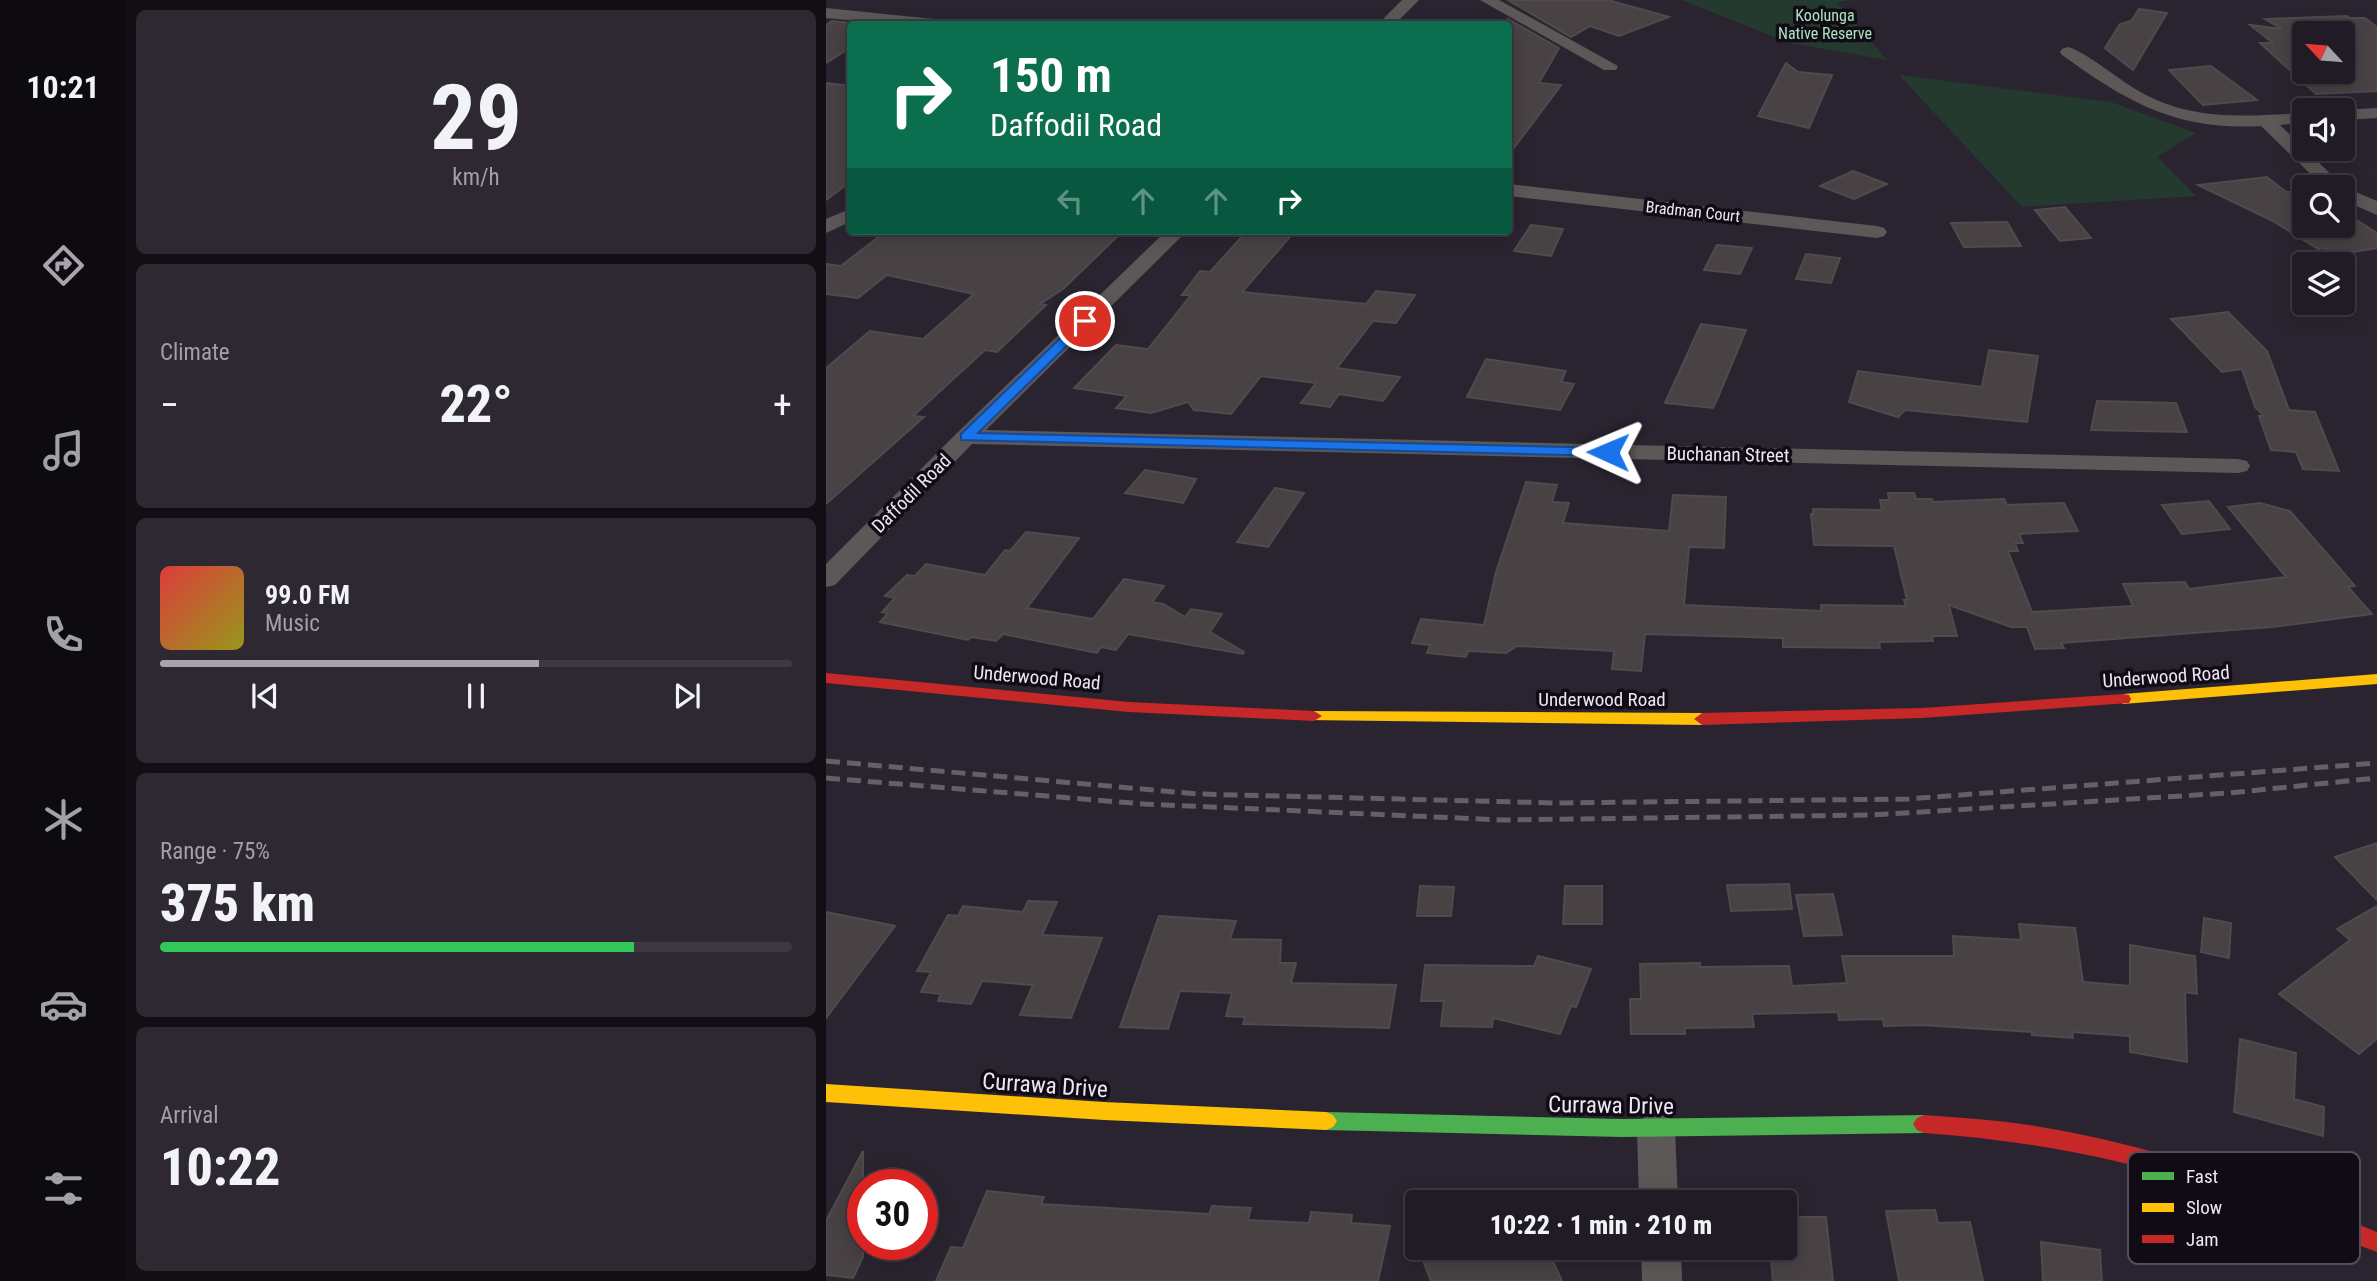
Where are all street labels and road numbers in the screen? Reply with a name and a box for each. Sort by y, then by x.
street label: Bradman Court [1645,197,1741,226]
street label: Buchanan Street [1666,442,1790,467]
street label: Daffodil Road [867,449,956,538]
street label: Underwood Road [972,660,1101,695]
street label: Underwood Road [2102,661,2230,692]
street label: Underwood Road [1538,688,1666,711]
street label: Currawa Drive [981,1068,1109,1103]
street label: Currawa Drive [1548,1091,1674,1120]

